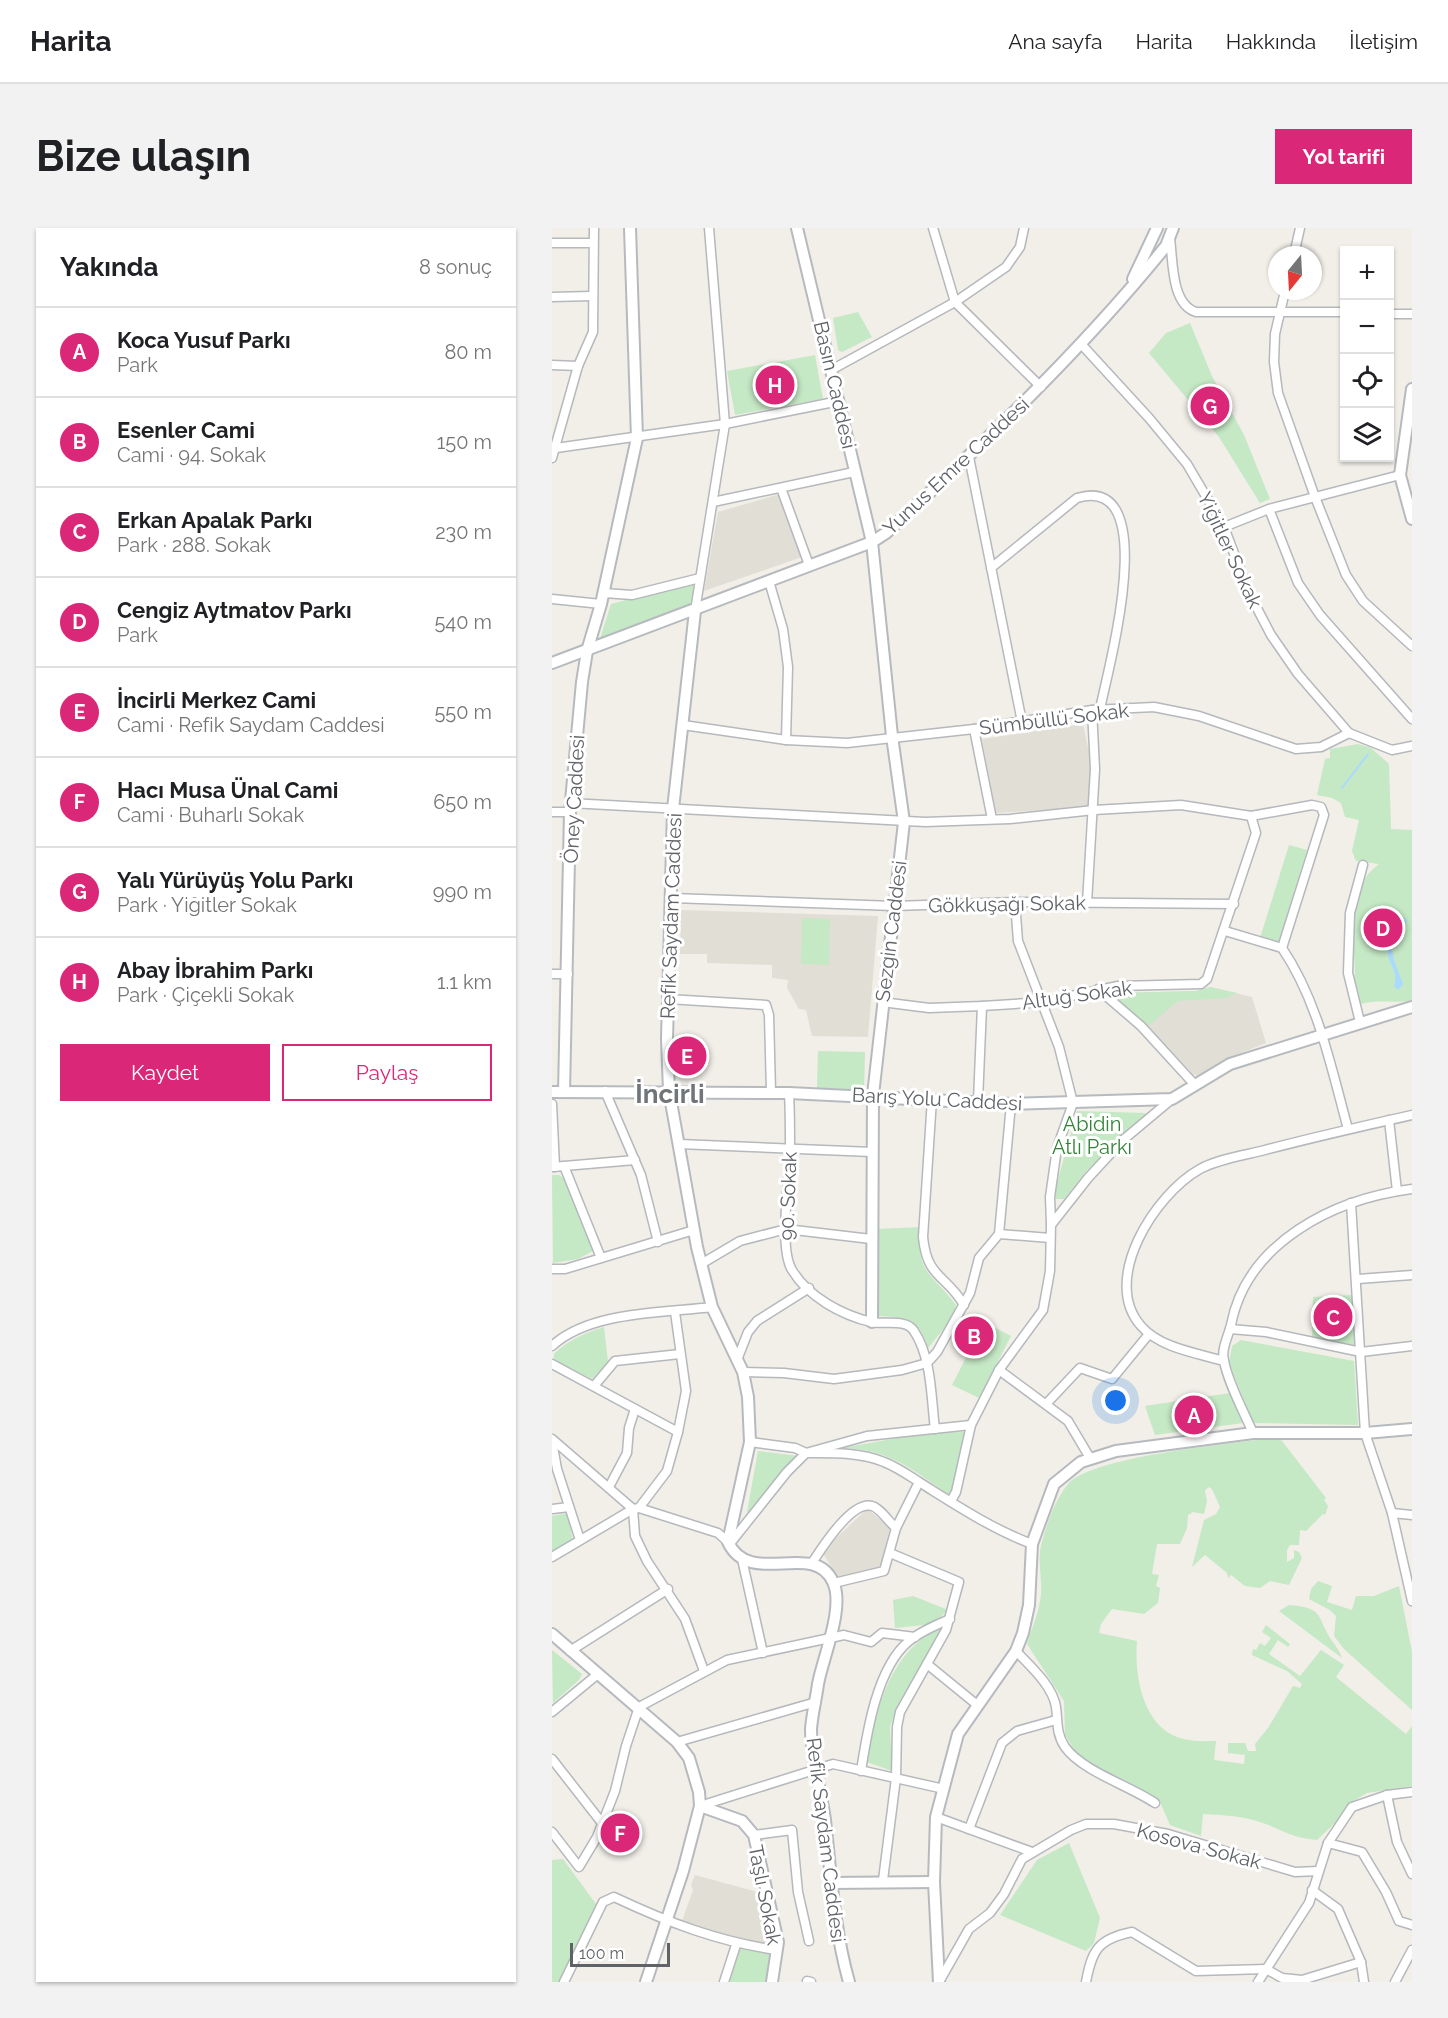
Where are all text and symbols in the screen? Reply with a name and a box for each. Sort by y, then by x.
text: Harita [30,25,112,58]
text: Ana sayfa [1008,29,1103,54]
text: Harita [1136,29,1193,54]
text: Hakkında [1226,29,1316,54]
text: İletişim [1349,29,1418,54]
button: Yol tarifi [1275,129,1412,184]
text: Bize ulaşın [36,132,251,181]
north arrow [1268,246,1322,300]
map controls [1340,246,1394,462]
button: + [1340,246,1394,300]
text: Yakında [60,252,158,282]
text: 8 sonuç [419,255,492,279]
button: − [1340,300,1394,354]
street label: Basın Caddesi [809,319,861,451]
text: Koca Yusuf Parkı [117,327,291,353]
text: A [73,340,86,364]
text: 80 m [444,340,492,364]
text: Park [117,353,158,377]
button: locate [1340,354,1394,408]
pin: H [756,362,794,408]
pin: G [1190,384,1230,429]
street label: Yunus Emre Caddesi [878,392,1034,540]
button: layers [1340,408,1394,462]
text: Esenler Cami [117,417,255,443]
text: B [73,430,86,454]
text: 150 m [437,430,492,454]
text: Cami · 94. Sokak [117,443,266,467]
street label: Yiğitler Sokak [1193,488,1268,612]
text: Erkan Apalak Parkı [117,507,312,533]
text: C [73,520,86,544]
text: 230 m [435,520,492,544]
text: Park · 288. Sokak [117,533,271,557]
text: Cengiz Aytmatov Parkı [117,597,352,623]
text: D [72,610,87,634]
text: 540 m [434,610,492,634]
text: Park [117,623,158,647]
text: İncirli Merkez Cami [117,687,316,713]
street label: Sümbüllü Sokak [978,698,1131,740]
text: E [73,700,86,724]
text: 550 m [434,700,492,724]
text: Cami · Refik Saydam Caddesi [117,713,385,737]
street label: Öney Caddesi [559,734,589,864]
text: Hacı Musa Ünal Cami [117,777,338,803]
text: F [74,790,85,814]
text: 650 m [433,790,492,814]
text: Cami · Buharlı Sokak [117,803,304,827]
street label: Refik Saydam Caddesi [655,812,687,1020]
street label: Sezgin Caddesi [870,859,912,1003]
text: Yalı Yürüyüş Yolu Parkı [117,867,353,893]
text: G [72,880,87,904]
text: 990 m [433,880,492,904]
street label: Gökkuşağı Sokak [928,891,1086,917]
text: Park · Yiğitler Sokak [117,893,297,917]
pin: D [1364,906,1402,950]
text: Abay İbrahim Parkı [117,957,313,983]
text: H [72,970,87,994]
text: 1.1 km [437,970,492,994]
street label: Altuğ Sokak [1020,975,1134,1015]
text: Park · Çiçekli Sokak [117,983,294,1007]
pin: E [668,1034,706,1078]
button: Kaydet [60,1044,270,1101]
button: Paylaş [282,1044,492,1101]
district label: İncirli [635,1079,705,1109]
street label: Barış Yolu Caddesi [851,1083,1023,1115]
park label: Abidin Atlı Parkı [1052,1112,1132,1159]
street label: 90. Sokak [774,1151,802,1241]
pin: C [1314,1294,1352,1340]
pin: B [954,1314,994,1358]
your location [1101,1386,1130,1415]
pin: A [1174,1392,1214,1438]
street label: Refik Saydam Caddesi [802,1736,850,1944]
pin: F [600,1810,640,1856]
street label: Kosova Sokak [1134,1818,1264,1874]
street label: Taşlı Sokak [744,1843,787,1948]
scale bar [570,1940,670,1968]
text: 100 m [579,1944,624,1963]

